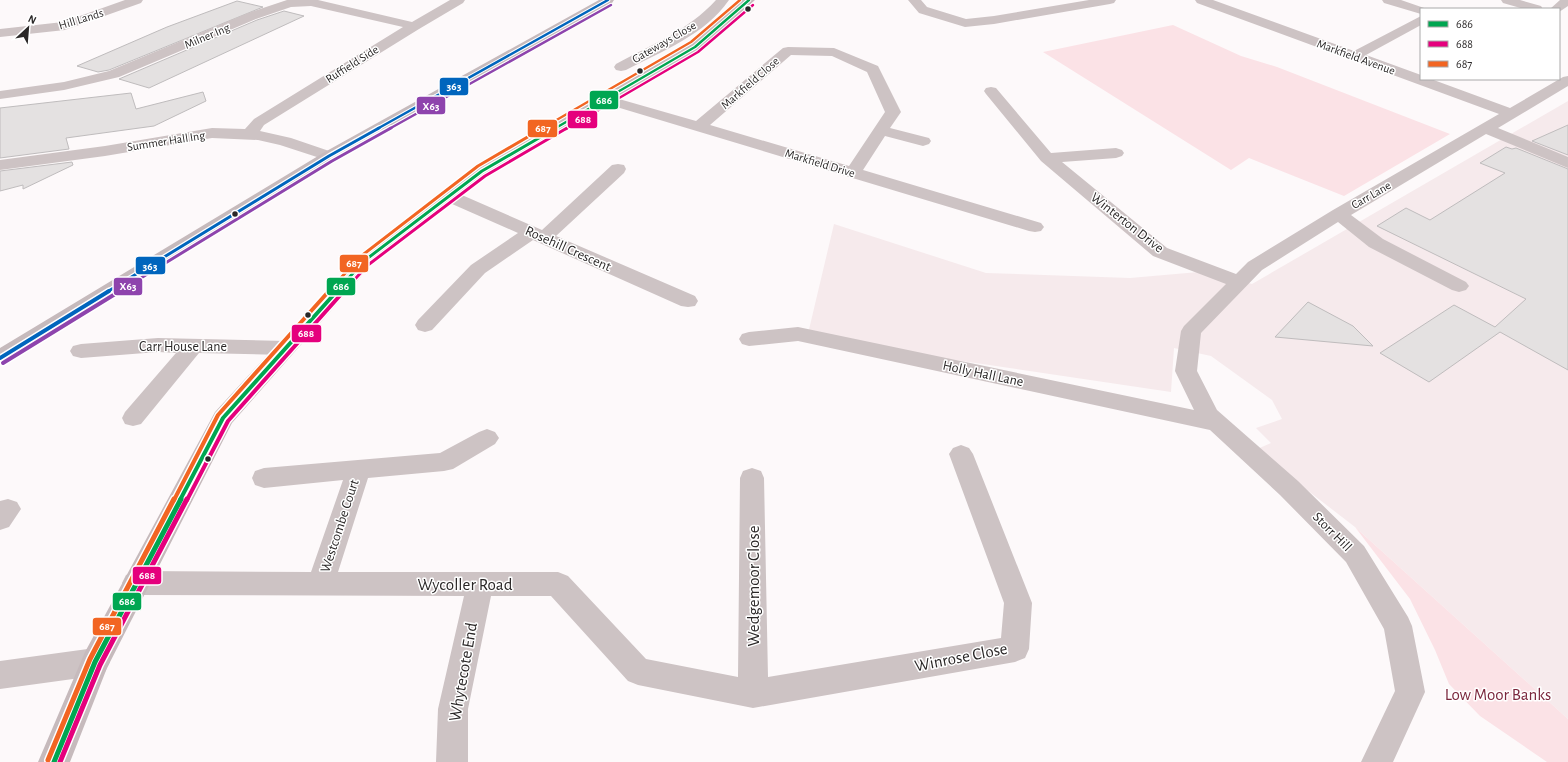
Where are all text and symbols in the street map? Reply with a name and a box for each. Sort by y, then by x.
unlabelled marker [743,4,753,14]
street label: Hill Lands [57,6,105,32]
north arrow [8,8,48,48]
legend [1420,8,1560,80]
text: N [26,13,38,26]
text: 686 [1456,18,1473,30]
street label: Gateways Close [630,19,699,66]
street label: Milner Ing [183,21,232,51]
street label: Markfield Avenue [1315,37,1397,77]
text: 688 [1456,38,1473,50]
street label: Ruffield Side [323,43,381,85]
street label: Markfield Close [719,55,781,111]
text: 687 [1456,58,1472,70]
unlabelled marker [635,66,645,76]
line badge: 363 [439,77,469,96]
text: 363 [447,81,462,92]
line badge: 686 [589,90,619,110]
text: 686 [596,95,612,106]
line badge: X63 [416,96,446,115]
text: X63 [423,101,440,112]
line badge: 688 [567,110,598,129]
text: 688 [575,114,591,125]
line badge: 687 [527,119,558,138]
text: 687 [535,123,551,134]
street label: Summer Hall Ing [126,129,206,153]
street label: Markfield Drive [784,147,856,179]
street label: Carr Lane [1349,179,1393,211]
street label: Winterton Drive [1088,190,1166,256]
unlabelled marker [230,209,240,219]
street label: Rosehill Crescent [523,224,614,274]
line badge: 687 [339,254,369,273]
line badge: 363 [135,256,166,275]
text: 687 [346,258,362,269]
text: 363 [143,261,158,272]
line badge: X63 [113,277,143,296]
line badge: 686 [326,277,356,296]
text: X63 [120,281,137,292]
text: 686 [333,281,349,292]
unlabelled marker [303,310,313,320]
line badge: 688 [291,324,322,343]
text: 688 [298,328,314,339]
street label: Carr House Lane [139,340,227,354]
street label: Holly Hall Lane [941,359,1025,389]
unlabelled marker [203,454,213,464]
street label: Westcombe Court [318,477,362,574]
street label: Storr Hill [1310,510,1354,554]
street label: Wedgemoor Close [745,525,762,647]
line badge: 688 [132,566,162,585]
text: 688 [139,570,155,581]
street label: Wycoller Road [417,576,513,594]
line badge: 686 [112,592,142,611]
text: 686 [119,596,135,607]
line badge: 687 [92,617,122,636]
text: 687 [99,621,115,632]
street label: Whytecote End [446,621,481,723]
street label: Winrose Close [913,640,1009,674]
park label: Low Moor Banks [1445,686,1551,703]

